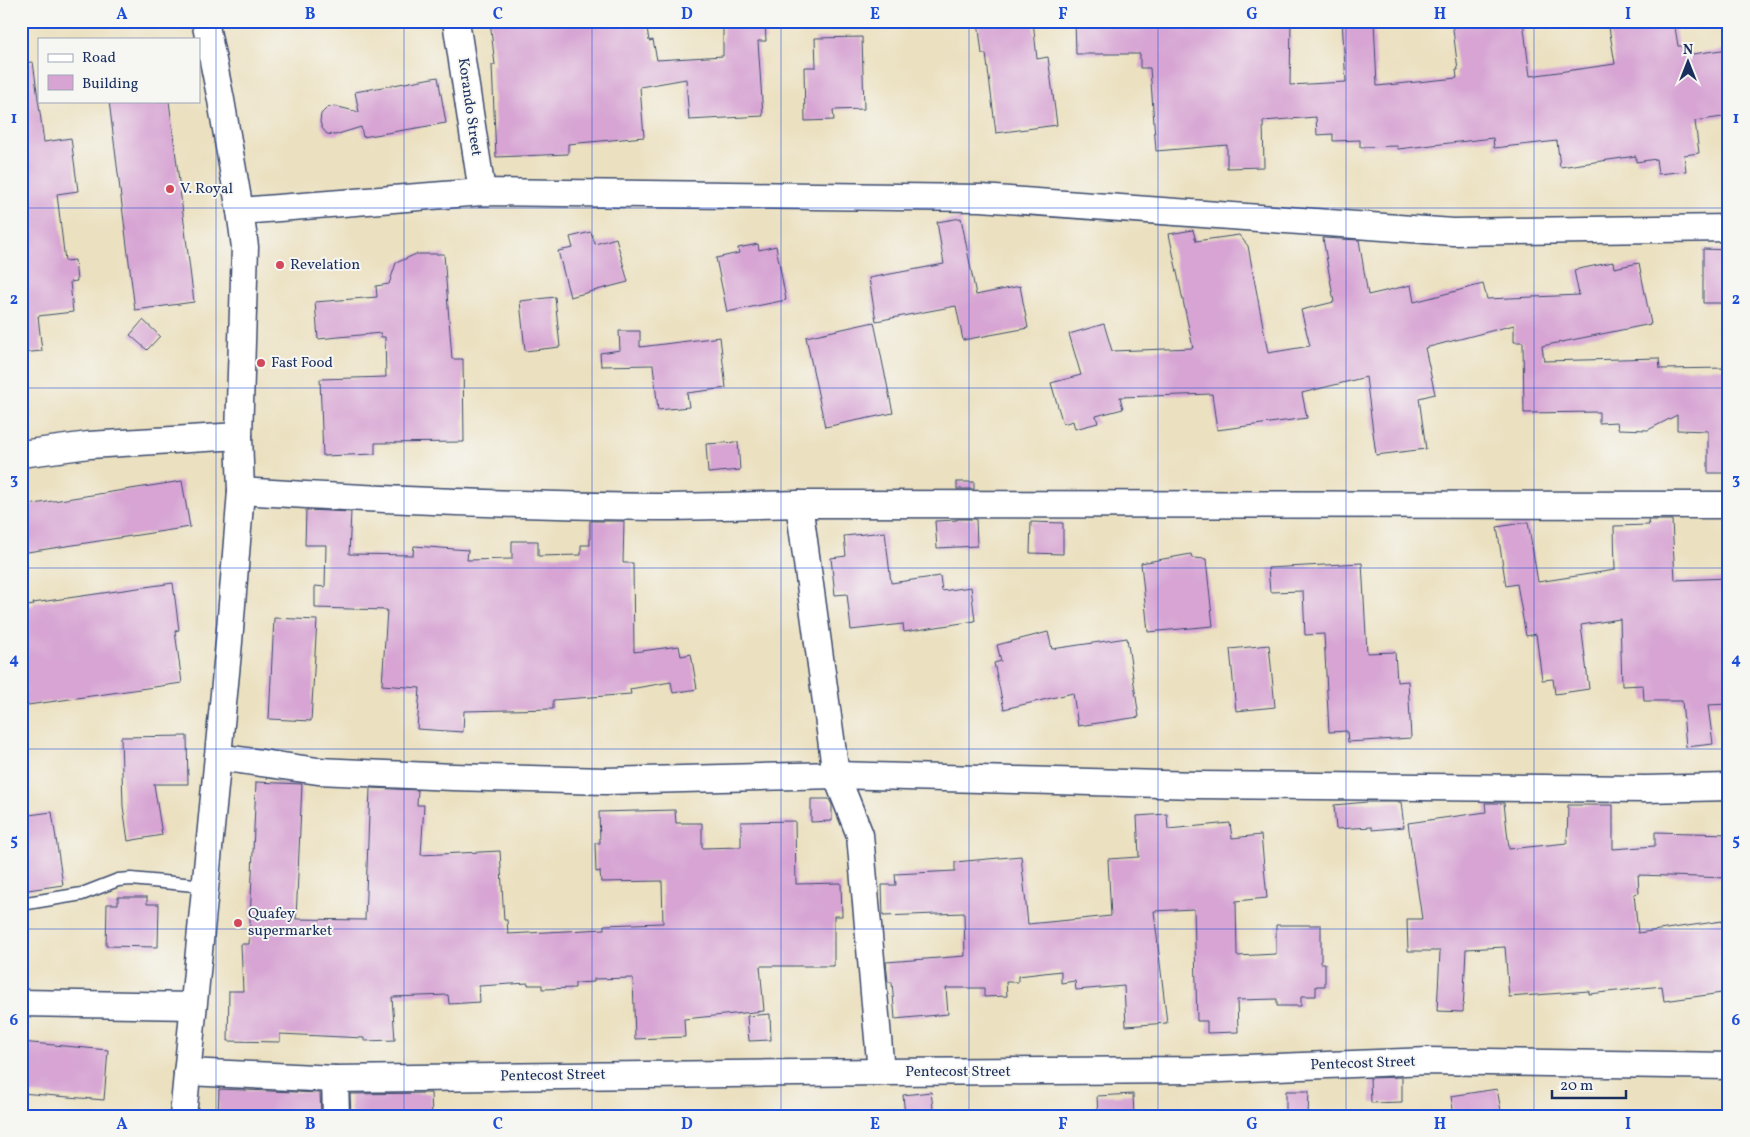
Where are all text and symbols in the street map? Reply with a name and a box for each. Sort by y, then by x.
text: A [116,4,128,26]
text: B [305,4,316,26]
text: C [493,4,503,26]
text: D [681,4,693,26]
text: E [870,4,880,26]
text: F [1058,4,1068,26]
text: G [1246,4,1258,26]
text: H [1434,4,1446,26]
text: I [1625,4,1631,26]
legend [38,38,200,102]
north arrow [1662,38,1712,88]
text: N [1683,41,1693,60]
text: Road [82,48,116,69]
street label: Korando Street [452,57,486,157]
text: Building [82,74,139,95]
text: 1 [11,108,17,130]
text: 1 [1733,108,1739,130]
place label: V. Royal [180,179,233,200]
marker: V. Royal [164,183,176,195]
place label: Revelation [290,255,360,276]
marker: Revelation [274,259,286,271]
text: 2 [10,289,18,311]
text: 2 [1732,289,1740,311]
place label: Fast Food [271,353,333,374]
marker: Fast Food [255,357,267,369]
text: 3 [10,469,18,491]
text: 3 [1732,469,1740,491]
text: 4 [9,649,19,671]
text: 4 [1731,649,1741,671]
text: 5 [10,830,18,852]
text: 5 [1732,830,1740,852]
place label: Quafey supermarket [248,904,332,942]
marker: Quafey supermarket [232,917,244,929]
text: 6 [10,1010,19,1032]
text: 6 [1732,1010,1741,1032]
street label: Pentecost Street [1310,1052,1416,1076]
street label: Pentecost Street [905,1062,1011,1083]
street label: Pentecost Street [500,1065,606,1087]
scale bar [1552,1067,1626,1099]
text: 20 m [1560,1076,1593,1097]
text: A [116,1114,128,1136]
text: B [305,1114,316,1136]
text: C [493,1114,503,1136]
text: D [681,1114,693,1136]
text: E [870,1114,880,1136]
text: F [1058,1114,1068,1136]
text: G [1246,1114,1258,1136]
text: H [1434,1114,1446,1136]
text: I [1625,1114,1631,1136]

